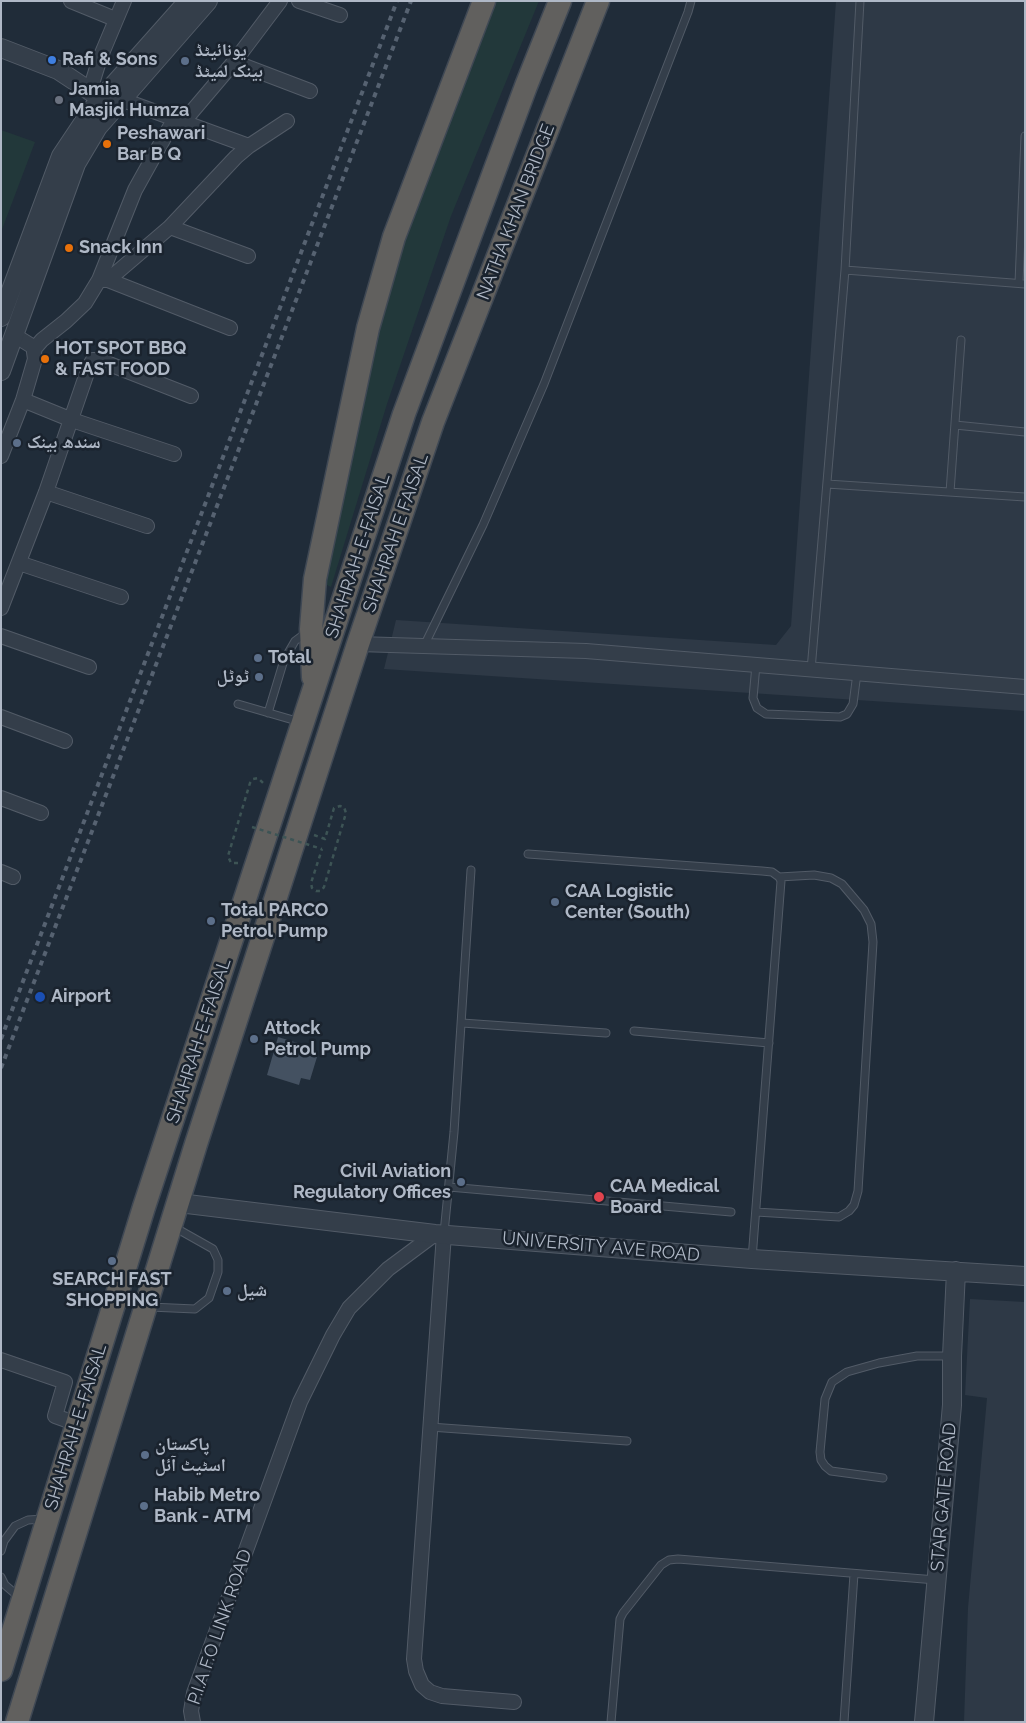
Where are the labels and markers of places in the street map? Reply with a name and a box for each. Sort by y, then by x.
place label: یونائیٹڈ بینک لمیٹڈ [195,40,263,82]
place label: Rafi & Sons [62,49,157,71]
marker: Rafi & Sons [46,54,58,66]
marker: یونائیٹڈ بینک لمیٹڈ [179,55,191,67]
place label: Jamia Masjid Humza [69,79,189,122]
marker: Jamia Masjid Humza [53,94,65,106]
place label: Peshawari Bar B Q [117,123,205,166]
marker: Peshawari Bar B Q [101,138,113,150]
place label: Snack Inn [79,237,163,259]
marker: Snack Inn [63,242,75,254]
place label: HOT SPOT BBQ & FAST FOOD [55,338,186,380]
marker: HOT SPOT BBQ & FAST FOOD [39,353,51,365]
place label: سندھ بینک [27,432,100,454]
marker: سندھ بینک [11,437,23,449]
place label: Total [268,647,311,669]
marker: Total [252,652,264,664]
place label: ٹوٹل [217,666,249,688]
marker: ٹوٹل [253,671,265,683]
place label: CAA Logistic Center (South) [565,881,690,924]
marker: CAA Logistic Center (South) [549,896,561,908]
place label: Total PARCO Petrol Pump [221,900,328,942]
marker: Total PARCO Petrol Pump [205,915,217,927]
place label: Airport [51,986,111,1008]
marker: Airport [33,990,47,1004]
place label: Attock Petrol Pump [264,1018,371,1060]
marker: Attock Petrol Pump [248,1033,260,1045]
place label: Civil Aviation Regulatory Offices [293,1161,451,1204]
marker: Civil Aviation Regulatory Offices [455,1176,467,1188]
place label: CAA Medical Board [610,1176,719,1218]
marker: CAA Medical Board [592,1190,606,1204]
marker: SEARCH FAST SHOPPING [106,1255,118,1267]
place label: SEARCH FAST SHOPPING [52,1269,172,1312]
place label: شیل [237,1280,267,1302]
marker: شیل [221,1285,233,1297]
place label: پاکستان اسٹیٹ آئل [155,1434,226,1476]
marker: پاکستان اسٹیٹ آئل [139,1449,151,1461]
place label: Habib Metro Bank - ATM [154,1485,260,1528]
marker: Habib Metro Bank - ATM [138,1500,150,1512]

